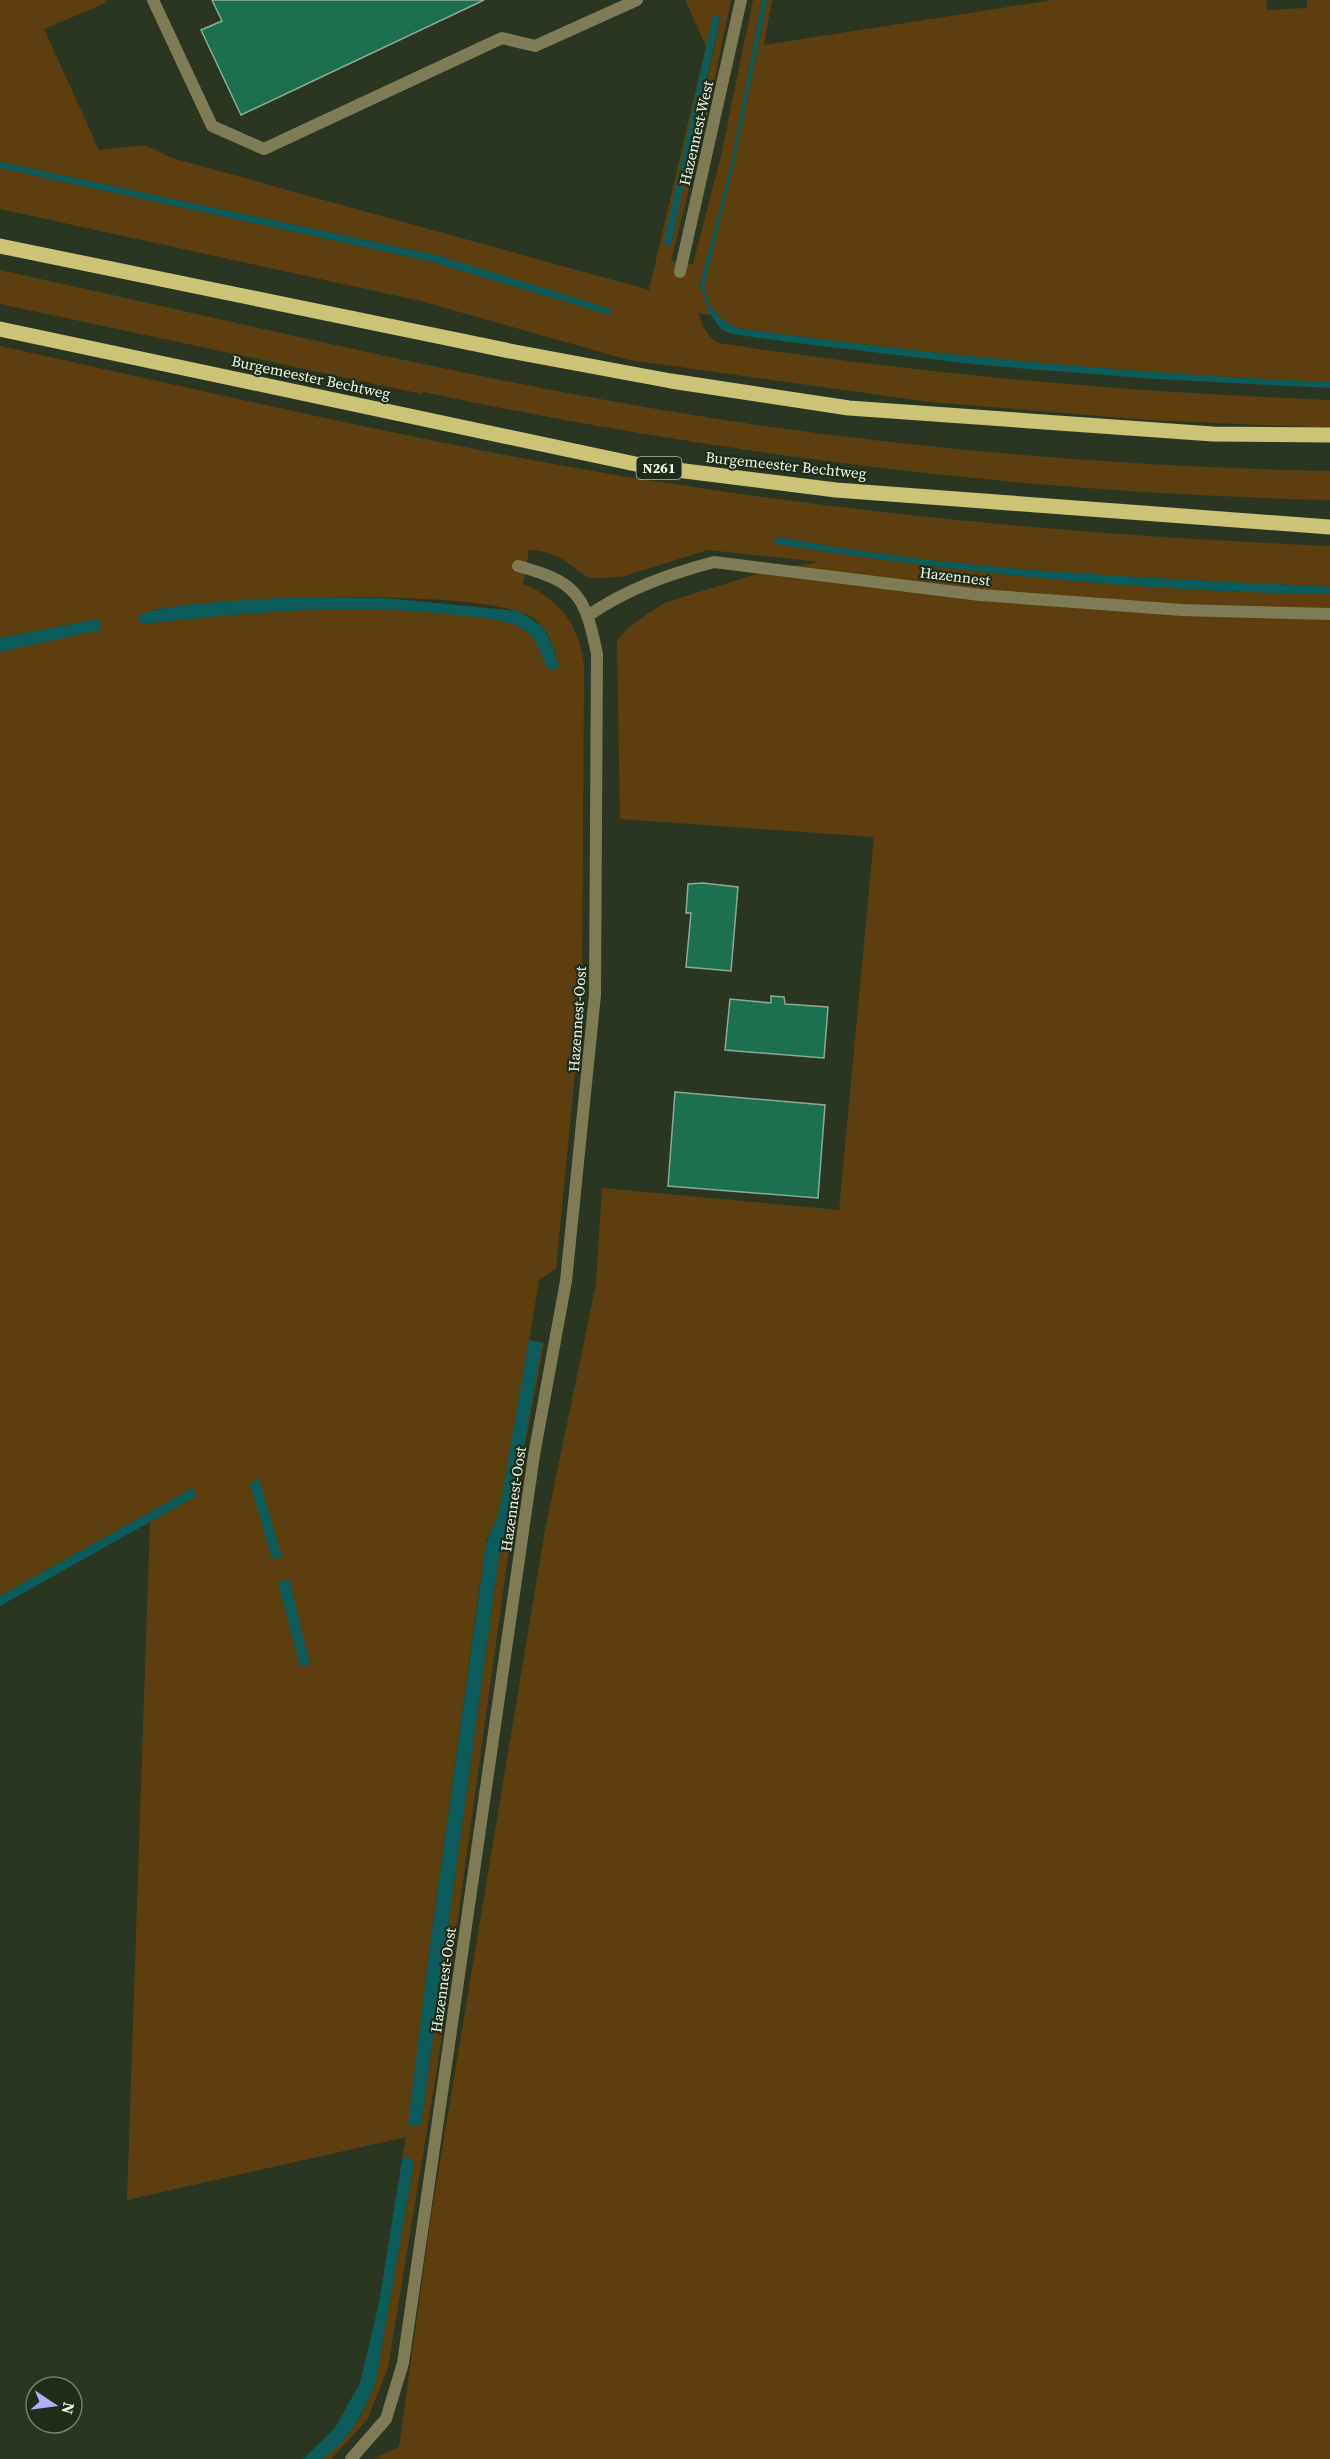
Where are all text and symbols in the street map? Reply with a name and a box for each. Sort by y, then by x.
street label: Hazennest-West [674,78,718,187]
street label: Burgemeester Bechtweg [230,350,393,404]
street label: Burgemeester Bechtweg [704,446,868,484]
road number: N261 [636,457,682,479]
street label: Hazennest [919,561,992,591]
street label: Hazennest-Oost [563,965,591,1073]
street label: Hazennest-Oost [495,1445,531,1553]
street label: Hazennest-Oost [425,1926,461,2034]
north arrow [24,2375,84,2435]
text: N [57,2400,81,2417]

